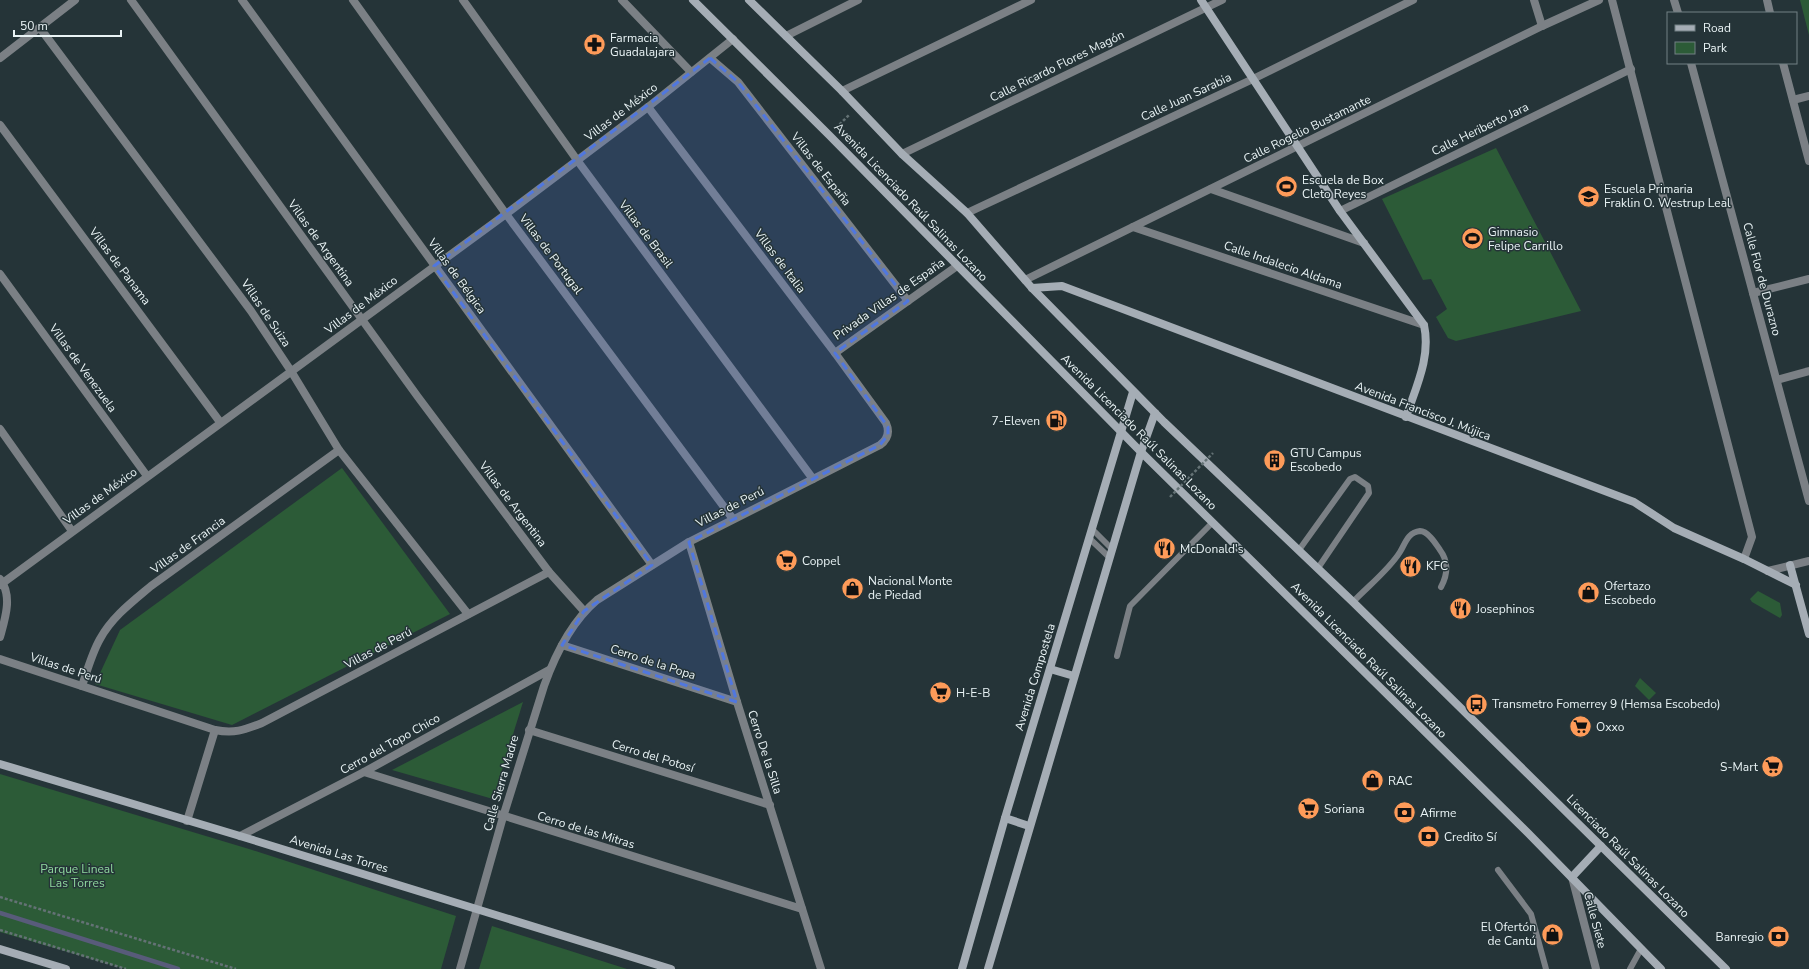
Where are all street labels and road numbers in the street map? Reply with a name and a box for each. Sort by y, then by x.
street label: Calle Ricardo Flores Magón [987,26,1127,106]
street label: Calle Juan Sarabia [1138,69,1234,125]
street label: Villas de México [580,79,661,145]
street label: Calle Rogelio Bustamante [1241,91,1373,167]
street label: Calle Heriberto Jara [1429,99,1531,159]
street label: Avenida Licenciado Raúl Salinas Lozano [831,119,992,285]
street label: Villas de España [787,128,855,209]
street label: Villas de Argentina [284,196,358,289]
street label: Villas de Brasil [615,196,677,271]
street label: Villas de Portugal [515,210,587,298]
street label: Calle Flor de Durazno [1739,221,1785,338]
street label: Villas de Panama [85,223,154,308]
street label: Villas de Italia [750,225,809,296]
street label: Villas de Bélgica [424,234,490,317]
street label: Calle Indalecio Aldama [1222,237,1344,293]
street label: Privada Villas de España [830,254,948,344]
street label: Villas de México [320,272,401,338]
street label: Villas de Suiza [237,275,295,350]
street label: Villas de Venezuela [45,320,120,415]
street label: Avenida Licenciado Raúl Salinas Lozano [1057,350,1221,514]
street label: Avenida Francisco J. Mújica [1353,378,1493,444]
street label: Villas de Argentina [475,457,550,550]
street label: Villas de México [59,464,140,529]
street label: Villas de Perú [692,483,767,532]
street label: Villas de Francia [147,513,228,578]
street label: Avenida Licenciado Raúl Salinas Lozano [1287,578,1451,742]
street label: Avenida Compostela [1011,621,1059,733]
street label: Villas de Perú [340,623,415,673]
street label: Cerro de la Popa [608,641,698,683]
street label: Villas de Perú [27,649,104,687]
street label: Cerro De la Silla [744,708,786,796]
street label: Cerro del Topo Chico [337,710,443,778]
street label: Calle Sierra Madre [480,733,522,833]
street label: Cerro del Potosí [610,736,697,777]
street label: Licenciado Raúl Salinas Lozano [1563,791,1693,921]
street label: Cerro de las Mitras [535,808,637,853]
street label: Avenida Las Torres [288,831,390,877]
street label: Calle Siete [1580,890,1610,950]

